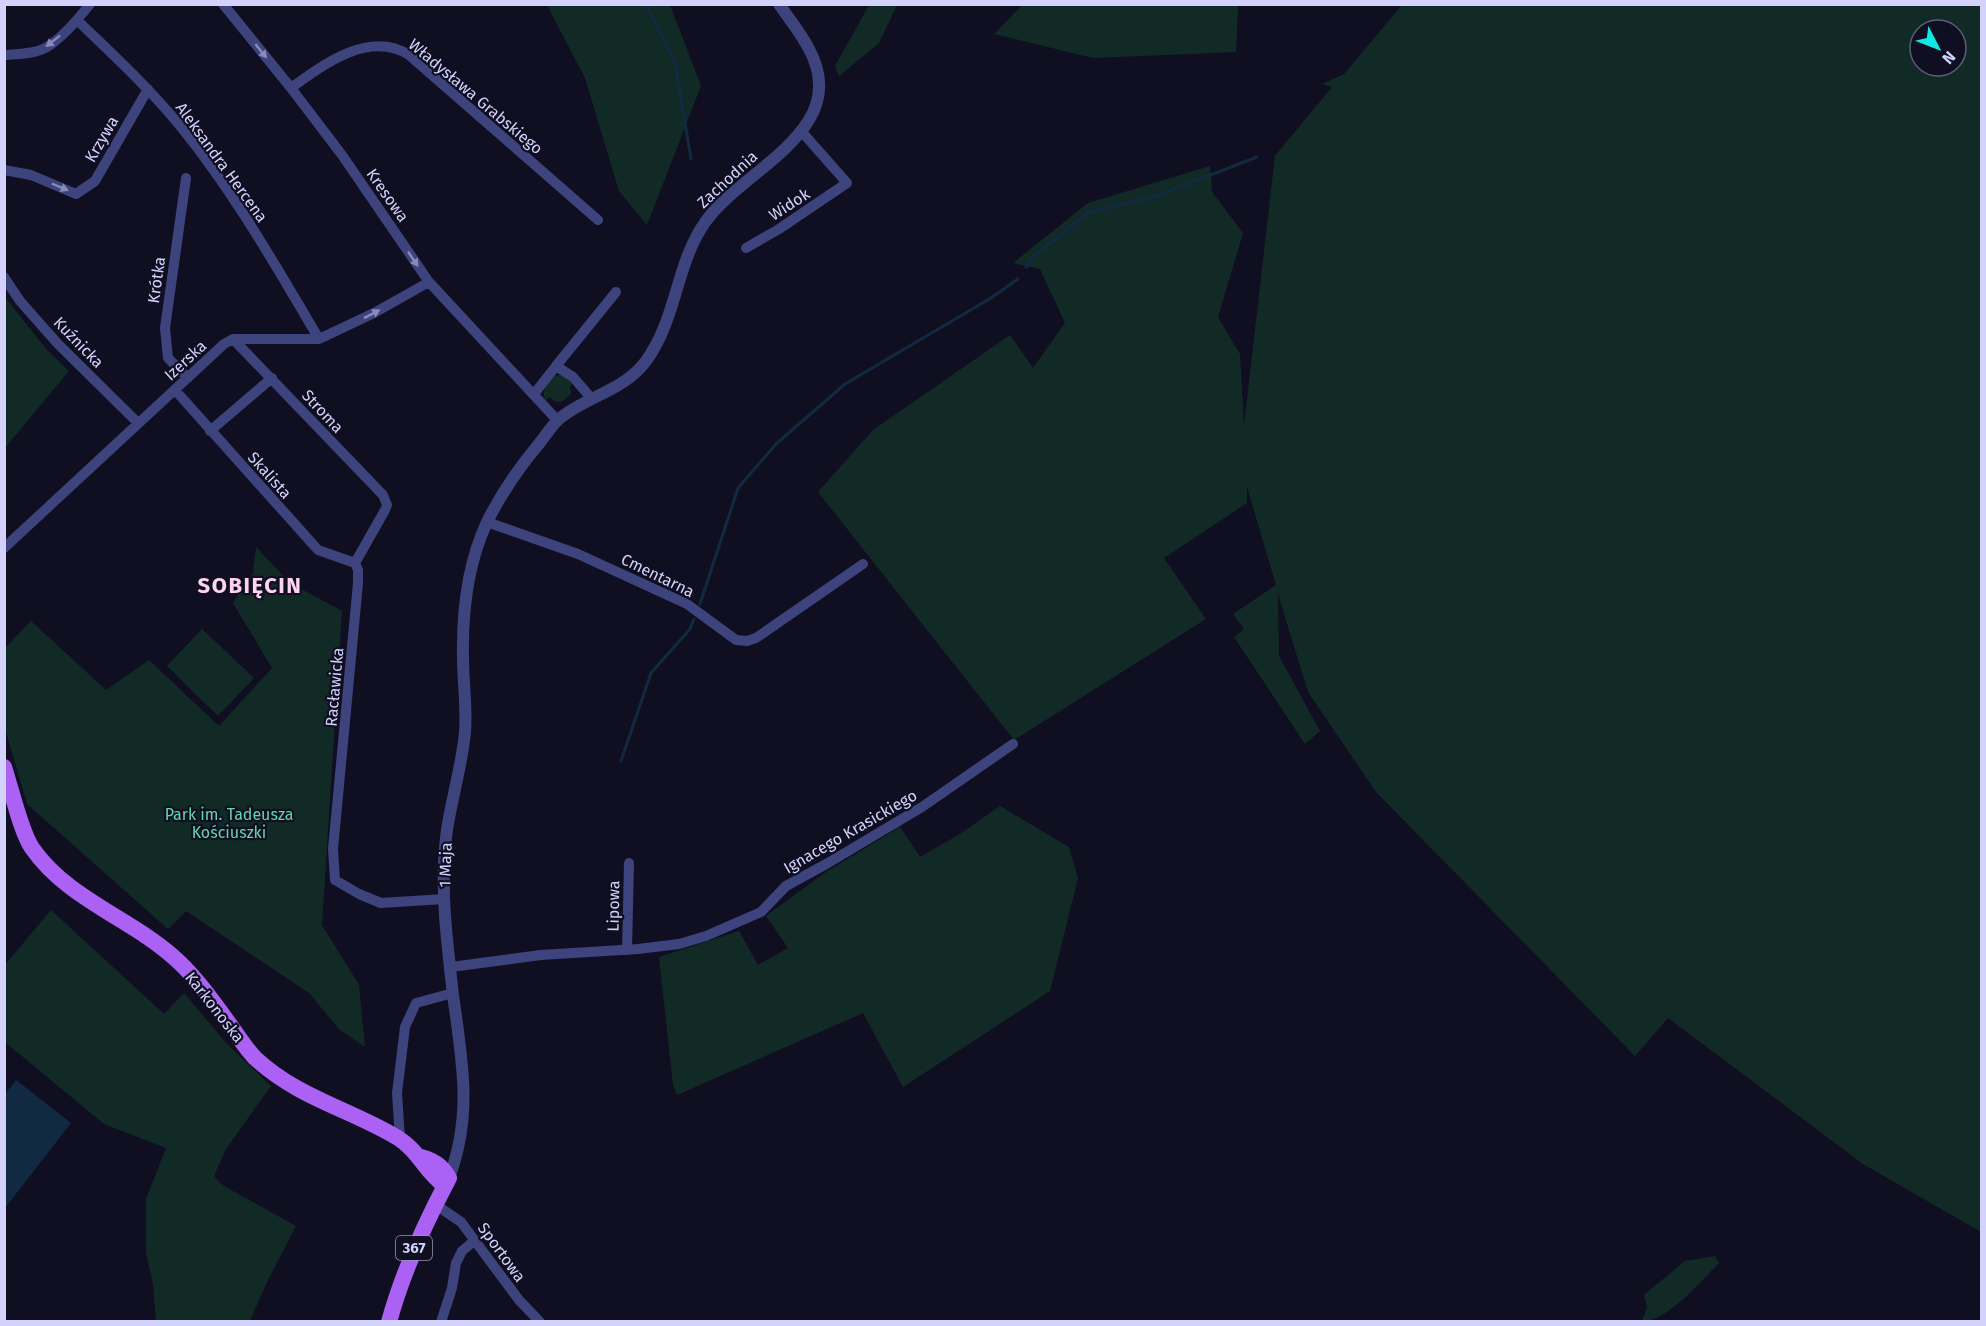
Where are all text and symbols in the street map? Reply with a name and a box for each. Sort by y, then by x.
north arrow [1908,18,1968,78]
one-way arrow [45,35,61,47]
street label: Władysława Grabskiego [405,35,547,158]
one-way arrow [255,43,268,59]
text: N [1938,47,1959,68]
street label: Aleksandra Hercena [172,99,271,226]
street label: Krzywa [81,113,122,166]
street label: Zachodnia [693,147,761,212]
street label: Kresowa [362,165,413,226]
one-way arrow [51,183,69,192]
street label: Widok [765,184,814,225]
one-way arrow [407,251,418,267]
street label: Krótka [144,256,169,305]
one-way arrow [363,309,380,318]
street label: Kuźnicka [50,313,108,372]
street label: Izerska [160,336,210,384]
street label: Stroma [298,386,347,437]
street label: Skalista [244,448,296,503]
street label: Cmentarna [618,550,698,601]
district label: SOBIĘCIN [198,572,302,599]
street label: Racławicka [322,647,347,727]
street label: Ignacego Krasickiego [780,785,920,877]
park label: Park im. Tadeusza Kościuszki [165,805,293,842]
street label: 1 Maja [435,842,456,888]
street label: Lipowa [604,880,623,932]
street label: Karkonoska [181,968,248,1046]
street label: Sportowa [474,1219,529,1286]
road number: 367 [396,1236,432,1260]

